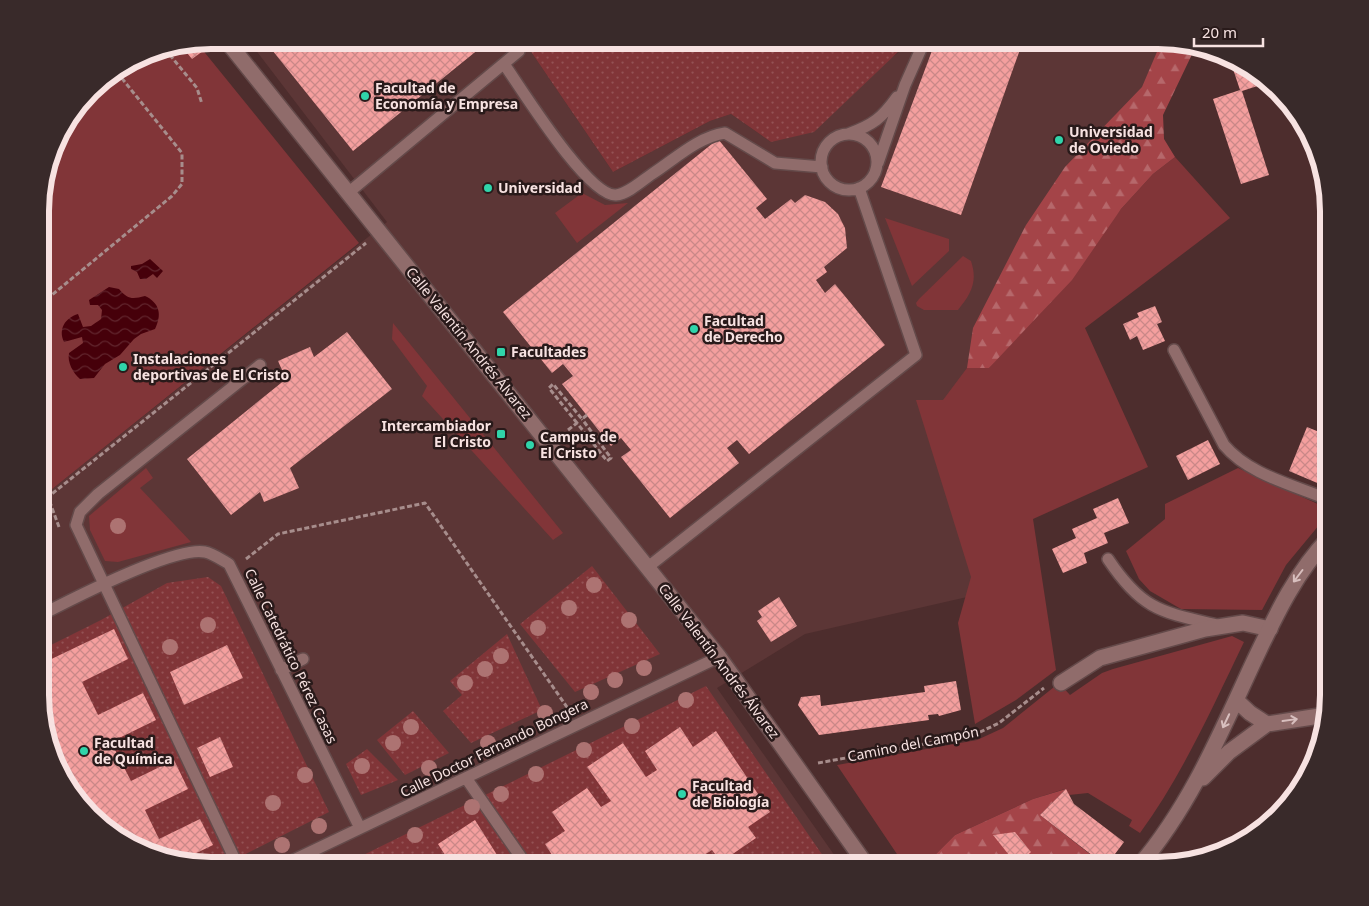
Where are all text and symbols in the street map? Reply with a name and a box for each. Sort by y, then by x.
scale bar [1194,15,1263,47]
text: 20 m [1202,22,1237,42]
place label: Facultad de Economía y Empresa [375,78,518,113]
marker: Facultad de Economía y Empresa [359,90,371,102]
place label: Universidad de Oviedo [1069,122,1153,157]
marker: Universidad de Oviedo [1053,134,1065,146]
place label: Universidad [498,178,582,197]
marker: Universidad [482,182,494,194]
street label: Calle Valentín Andrés Álvarez [402,263,537,423]
place label: Facultad de Derecho [704,311,783,346]
marker: Facultad de Derecho [688,323,700,335]
place label: Facultades [511,342,586,361]
marker: Facultades [495,346,507,358]
place label: Instalaciones deportivas de El Cristo [133,349,289,384]
marker: Instalaciones deportivas de El Cristo [117,361,129,373]
place label: Intercambiador El Cristo [382,416,492,451]
place label: Campus de El Cristo [540,427,617,462]
marker: Intercambiador El Cristo [495,428,507,440]
marker: Campus de El Cristo [524,439,536,451]
street label: Calle Catedrático Pérez Casas [241,565,342,747]
one-way arrow [1293,569,1304,582]
street label: Calle Valentín Andrés Álvarez [655,579,784,743]
street label: Calle Doctor Fernando Bongera [397,694,591,801]
one-way arrow [1221,713,1230,728]
one-way arrow [1282,715,1298,725]
street label: Camino del Campón [846,721,980,766]
place label: Facultad de Química [94,733,173,768]
marker: Facultad de Química [78,745,90,757]
place label: Facultad de Biología [692,776,769,811]
marker: Facultad de Biología [676,788,688,800]

